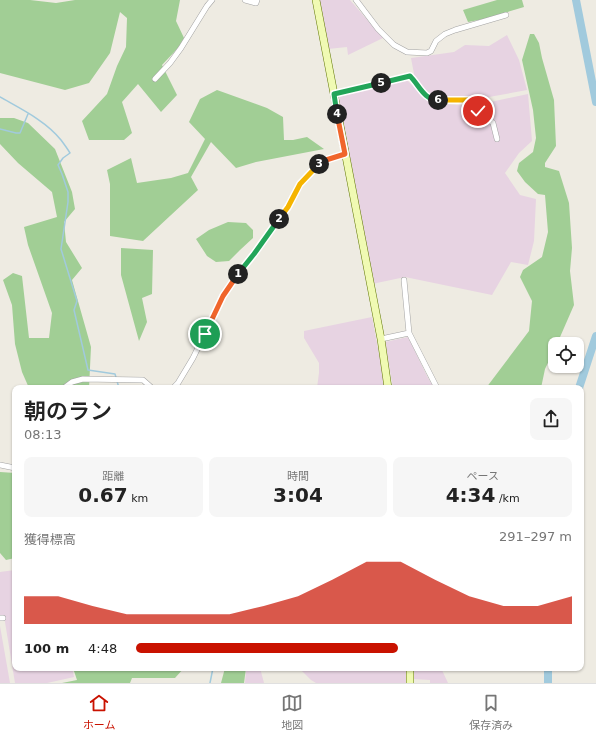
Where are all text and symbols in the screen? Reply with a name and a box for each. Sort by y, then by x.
pin: 5 [371,73,391,93]
text: 5 [377,76,385,89]
pin: 6 [428,90,448,110]
text: 6 [434,93,442,106]
pin [461,94,495,128]
icon: check [467,100,489,122]
pin: 4 [327,104,347,124]
text: 4 [333,107,341,120]
pin: 3 [309,154,329,174]
text: 3 [315,157,323,170]
pin: 2 [269,209,289,229]
text: 2 [275,212,283,225]
pin: 1 [228,264,248,284]
text: 1 [234,267,242,280]
pin [188,317,222,351]
icon: arrive [194,323,216,345]
map controls [548,337,584,373]
button: locate [548,337,584,373]
button: share [530,398,572,440]
text: 朝のラン [24,399,112,424]
text: 08:13 [24,427,61,442]
text: 距離 [102,470,124,483]
text: 時間 [287,470,309,483]
text: ペース [466,470,499,483]
text: 0.67 [78,483,128,507]
text: 3:04 [273,483,323,507]
text: 4:34 [446,483,495,507]
text: km [128,492,148,505]
text: /km [495,492,520,505]
text: 291–297 m [499,529,572,544]
text: 獲得標高 [24,532,76,547]
text: 100 m [24,641,69,656]
text: 4:48 [88,641,117,656]
tab: ホーム [83,692,116,732]
tab: 地図 [281,692,303,732]
tab: 保存済み [469,692,513,732]

